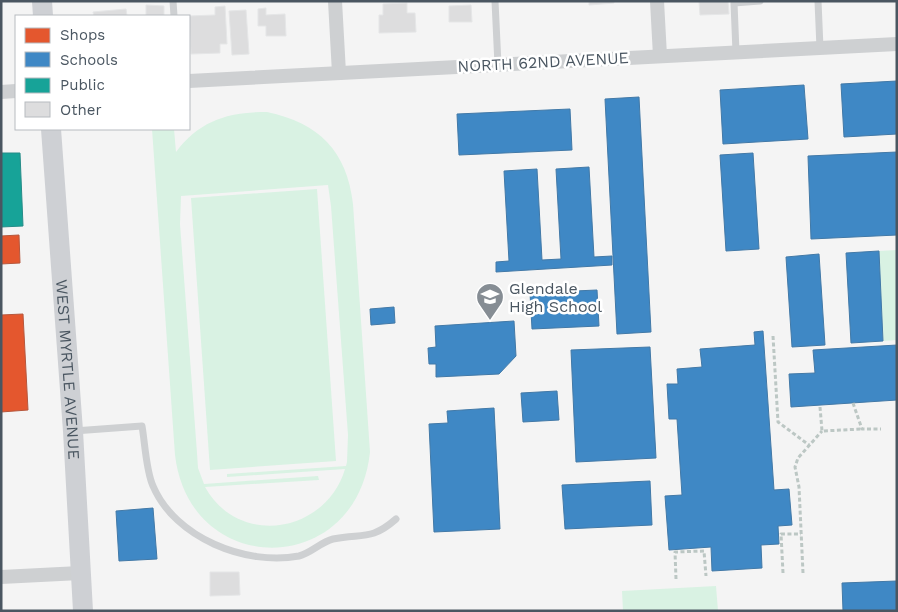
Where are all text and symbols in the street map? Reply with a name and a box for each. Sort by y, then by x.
legend [15,15,190,130]
text: Shops [60,26,105,44]
street label: NORTH 62ND AVENUE [457,48,629,76]
text: Schools [60,51,118,69]
text: Public [60,76,105,94]
text: Other [60,101,102,119]
street label: WEST MYRTLE AVENUE [52,279,84,460]
place label: Glendale High School [509,279,602,316]
school or university icon: Glendale High School [475,282,505,321]

